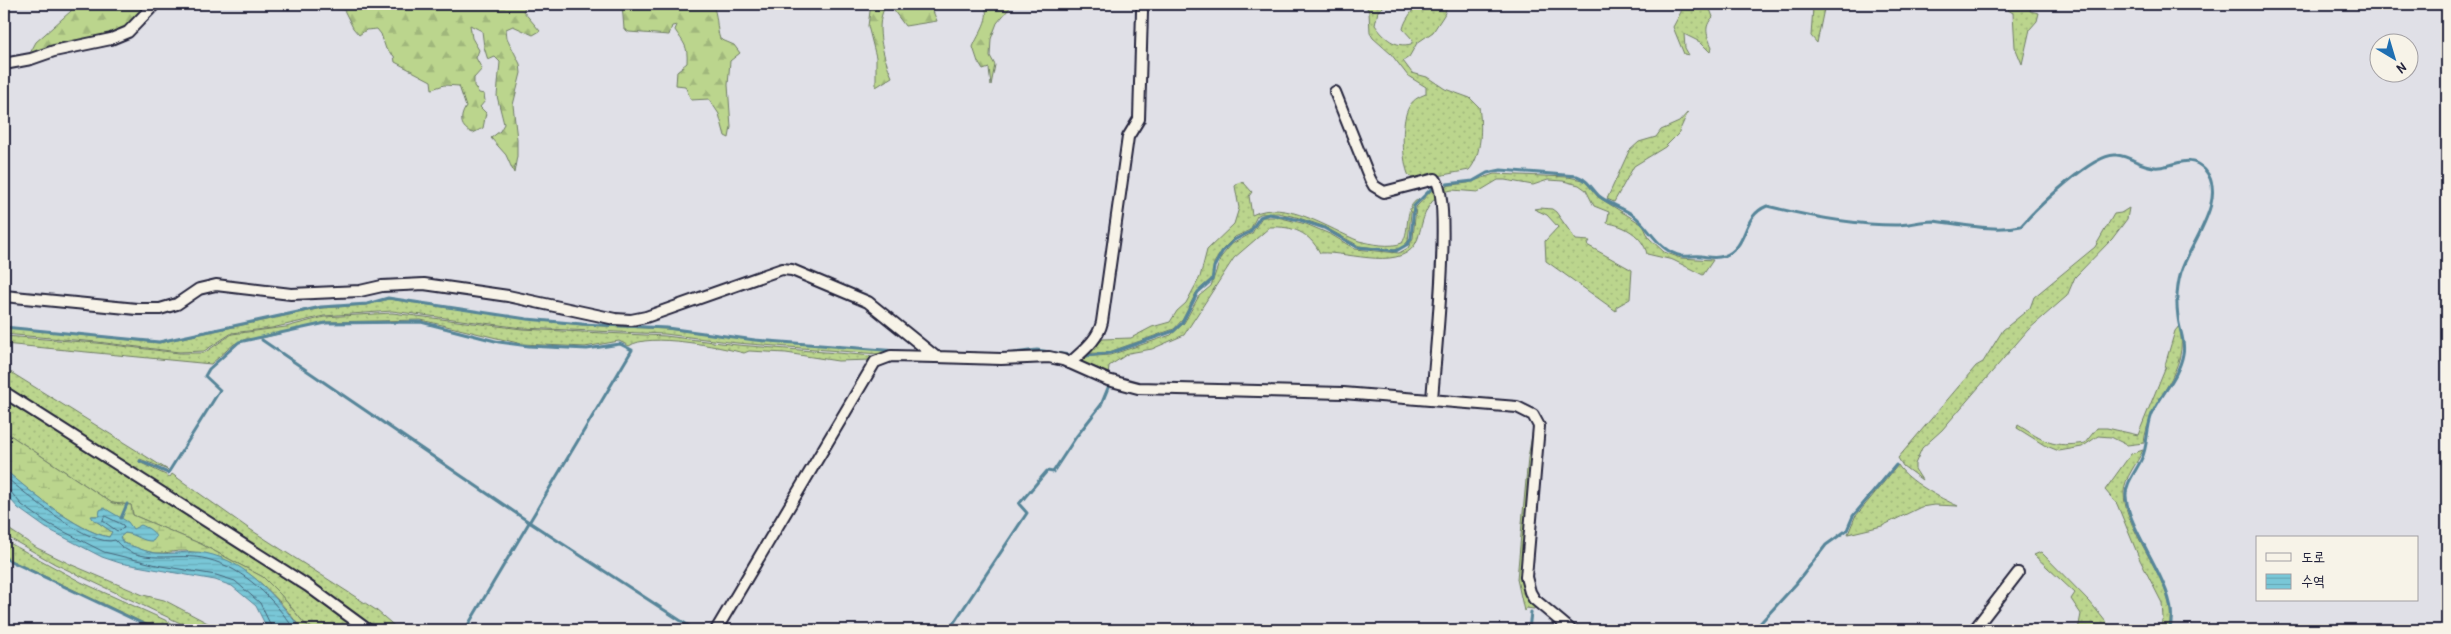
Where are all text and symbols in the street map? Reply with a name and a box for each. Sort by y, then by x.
north arrow [2368,32,2418,82]
text: N [2393,59,2411,79]
legend [2256,536,2418,602]
text: 도로 [2301,546,2325,567]
text: 수역 [2301,570,2325,591]

